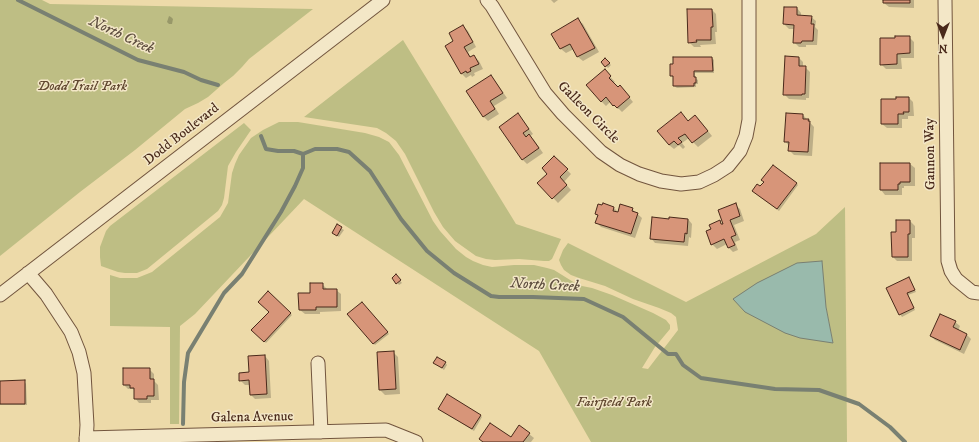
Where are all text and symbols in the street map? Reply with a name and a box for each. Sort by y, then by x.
water label: North Creek [86,13,156,59]
north arrow [923,16,963,56]
text: N [938,41,948,55]
street label: Galleon Circle [553,78,623,148]
park label: Dodd Trail Park [37,79,127,95]
street label: Dodd Boulevard [141,100,223,170]
street label: Gannon Way [922,118,940,190]
water label: North Creek [510,275,580,297]
park label: Fairfield Park [576,395,652,411]
street label: Galena Avenue [211,409,293,427]

